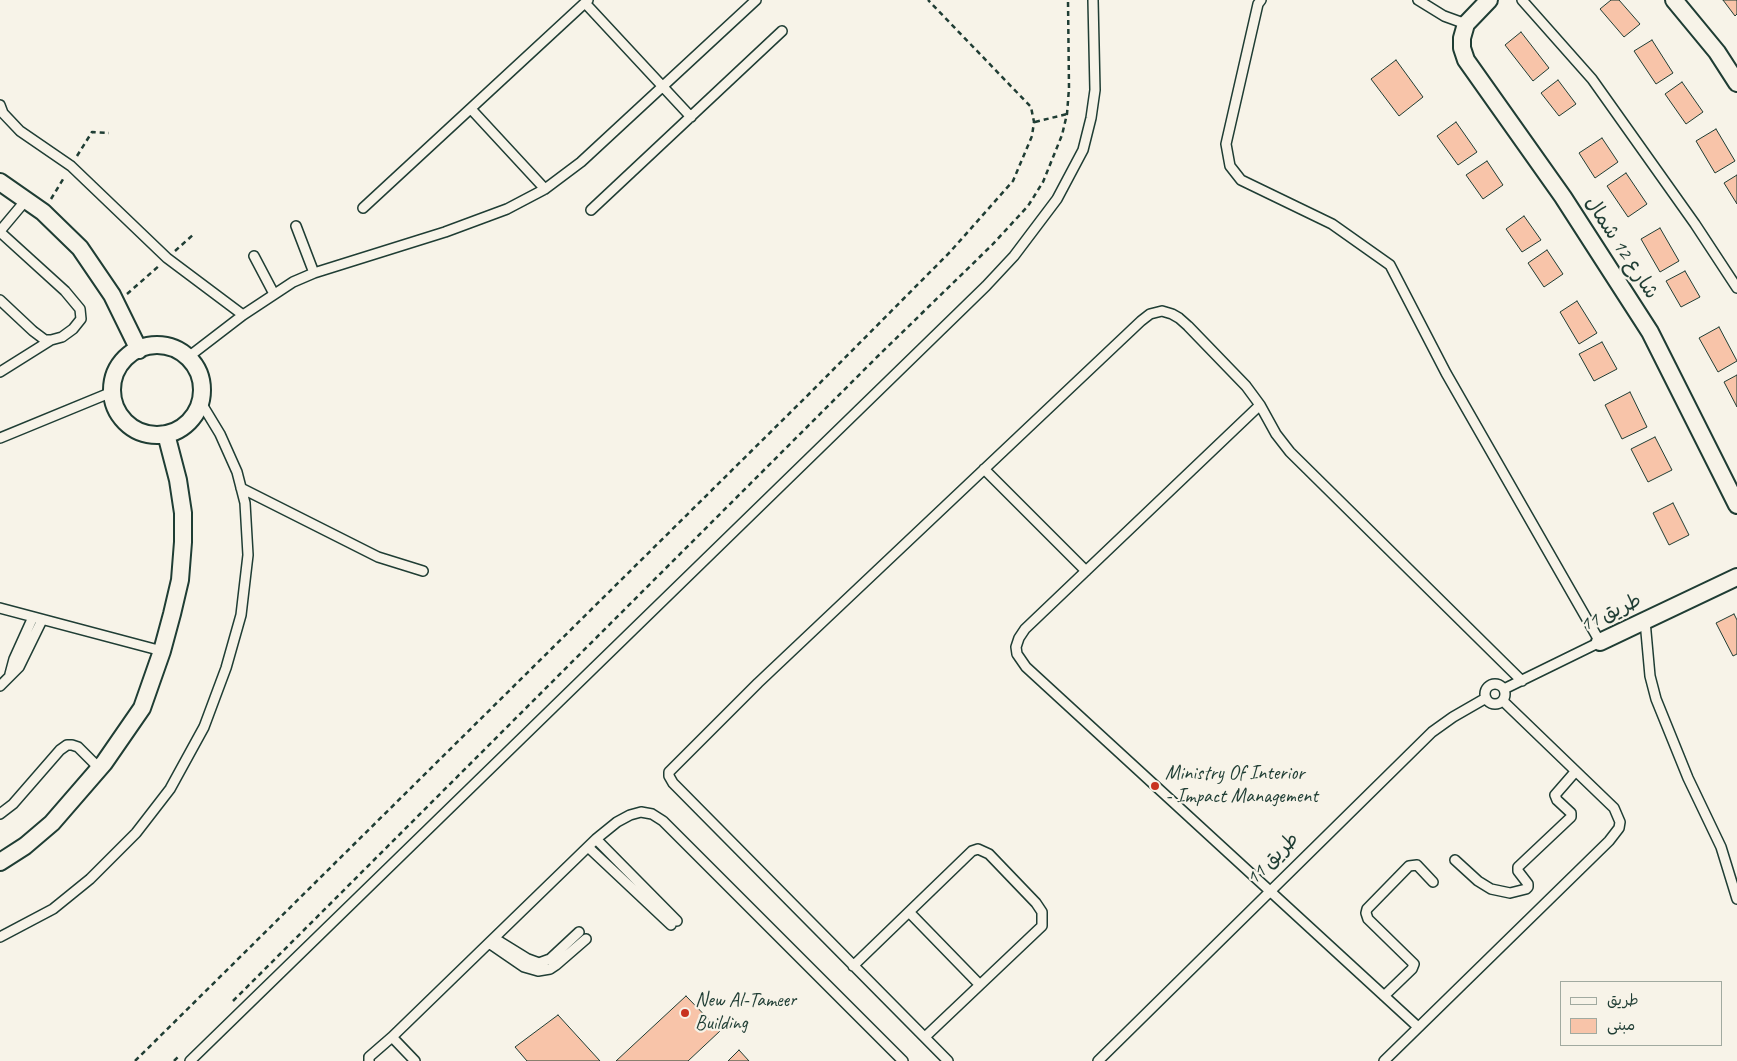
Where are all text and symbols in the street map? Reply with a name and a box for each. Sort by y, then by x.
street label: شارع 12 شمال [1579,192,1663,304]
street label: طريق 11 [1577,588,1645,638]
place label: Ministry Of Interior - Impact Management [1165,762,1318,809]
marker: Ministry Of Interior - Impact Management [1149,780,1161,792]
street label: طريق 11 [1242,828,1304,890]
legend [1560,981,1722,1046]
place label: New Al-Tameer Building [695,989,796,1036]
text: طريق [1607,991,1639,1010]
marker: New Al-Tameer Building [679,1007,691,1019]
text: مبنى [1607,1016,1635,1035]

